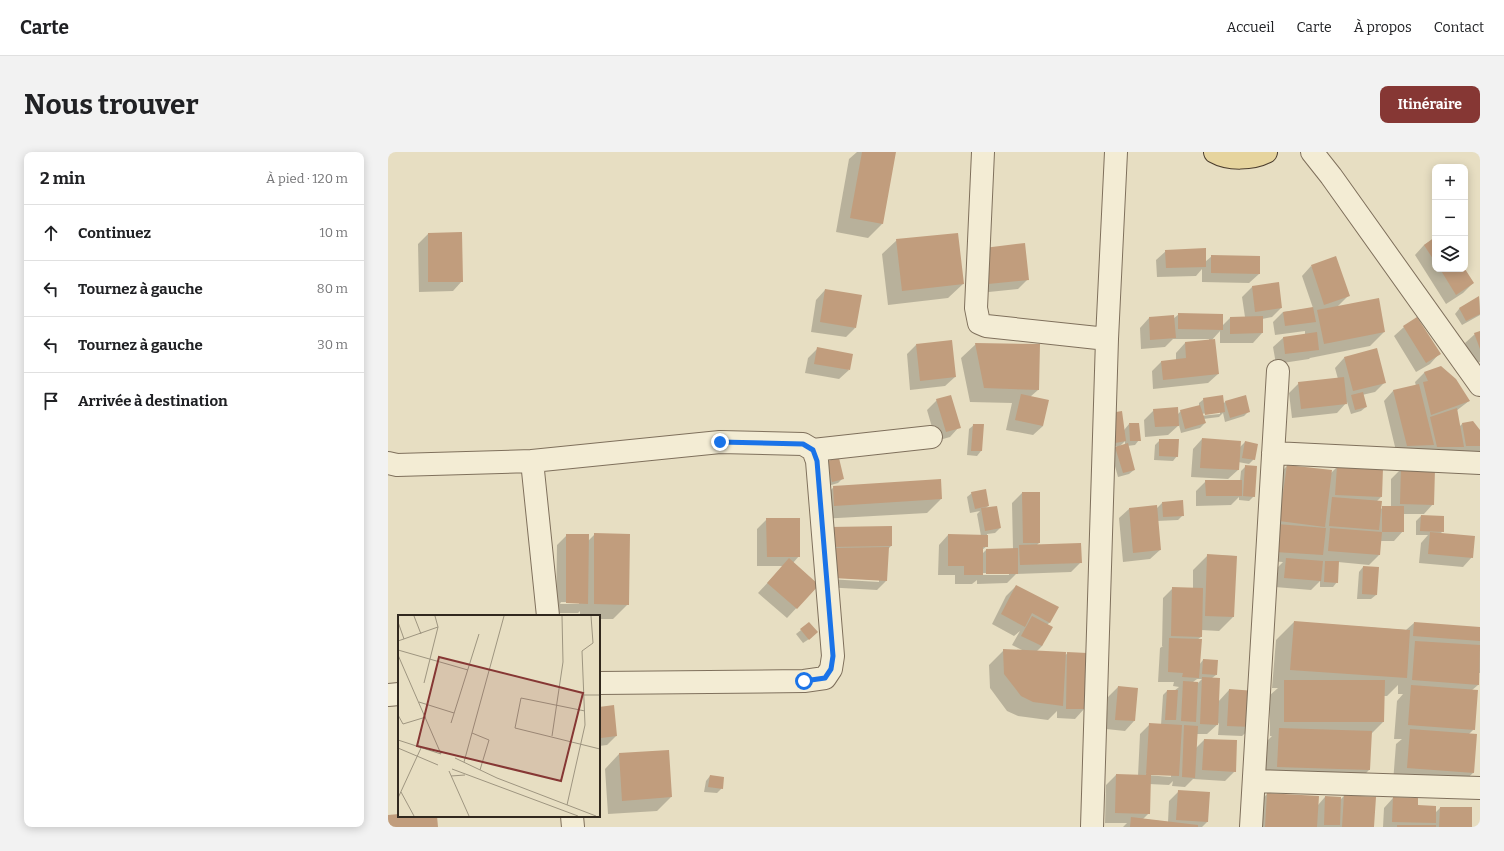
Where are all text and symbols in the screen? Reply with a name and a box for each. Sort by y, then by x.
text: Carte [20,16,69,39]
text: Accueil [1227,19,1275,36]
text: Carte [1297,19,1332,36]
text: À propos [1354,19,1412,36]
text: Contact [1434,19,1484,36]
button: Itinéraire [1380,86,1480,123]
text: Nous trouver [24,88,199,121]
map controls [1432,164,1468,272]
button: + [1432,164,1468,200]
text: 2 min [40,168,85,189]
text: À pied · 120 m [266,171,348,186]
button: − [1432,200,1468,236]
icon: ahead [40,222,62,244]
text: Continuez [78,224,151,242]
text: 10 m [319,225,348,240]
button: layers [1432,236,1468,272]
icon: left [40,278,62,300]
text: Tournez à gauche [78,280,203,298]
text: 80 m [317,281,348,296]
icon: left [40,334,62,356]
text: Tournez à gauche [78,336,203,354]
text: 30 m [317,337,348,352]
icon: arrive [40,390,62,412]
text: Arrivée à destination [78,392,228,410]
route end [711,433,729,451]
inset map [398,615,600,817]
route start [795,672,813,690]

